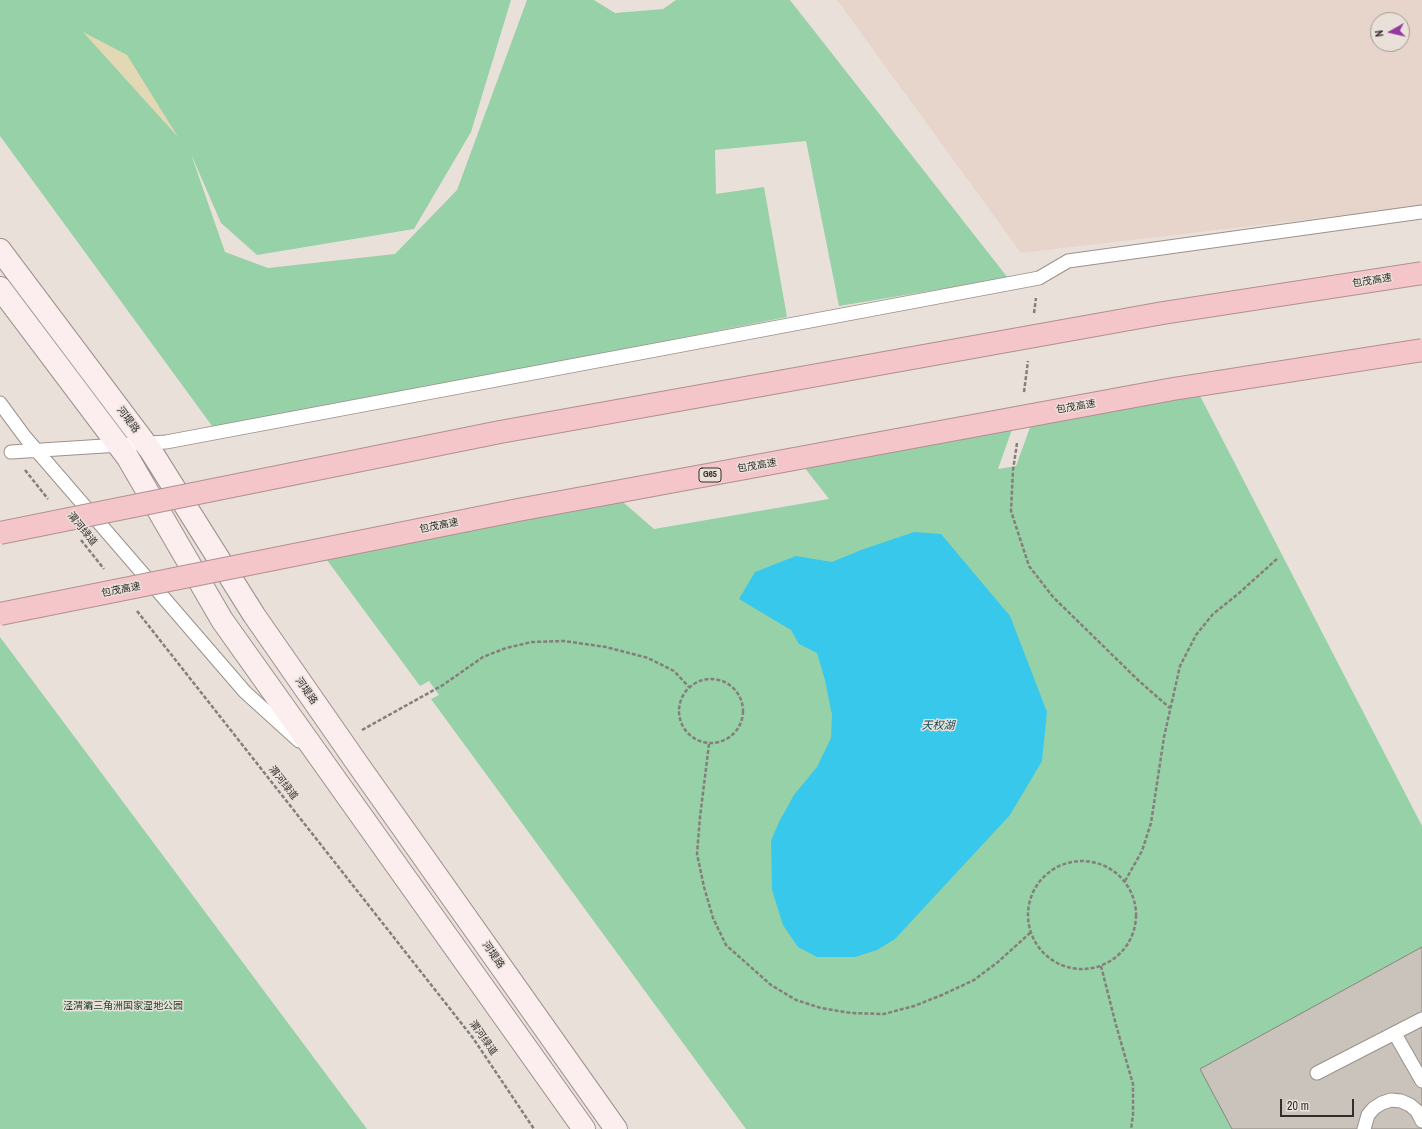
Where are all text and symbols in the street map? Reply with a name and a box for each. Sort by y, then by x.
north arrow [1370,12,1410,52]
text: N [1372,29,1386,38]
street label: 包茂高速 [1351,272,1393,290]
street label: 包茂高速 [1055,398,1097,416]
street label: 河堤路 [114,404,142,436]
street label: 包茂高速 [736,457,778,475]
road number: G65 [699,468,721,482]
street label: 渭河绿道 [65,510,99,548]
street label: 包茂高速 [418,516,460,536]
street label: 包茂高速 [100,580,142,600]
street label: 河堤路 [292,675,320,707]
water label: 天权湖 [922,719,954,733]
street label: 渭河绿道 [266,764,300,802]
street label: 河堤路 [479,939,507,971]
park label: 泾渭灞三角洲国家湿地公园 [63,1000,183,1012]
street label: 渭河绿道 [467,1018,499,1058]
scale bar [1282,1091,1356,1117]
text: 20 m [1287,1098,1309,1114]

